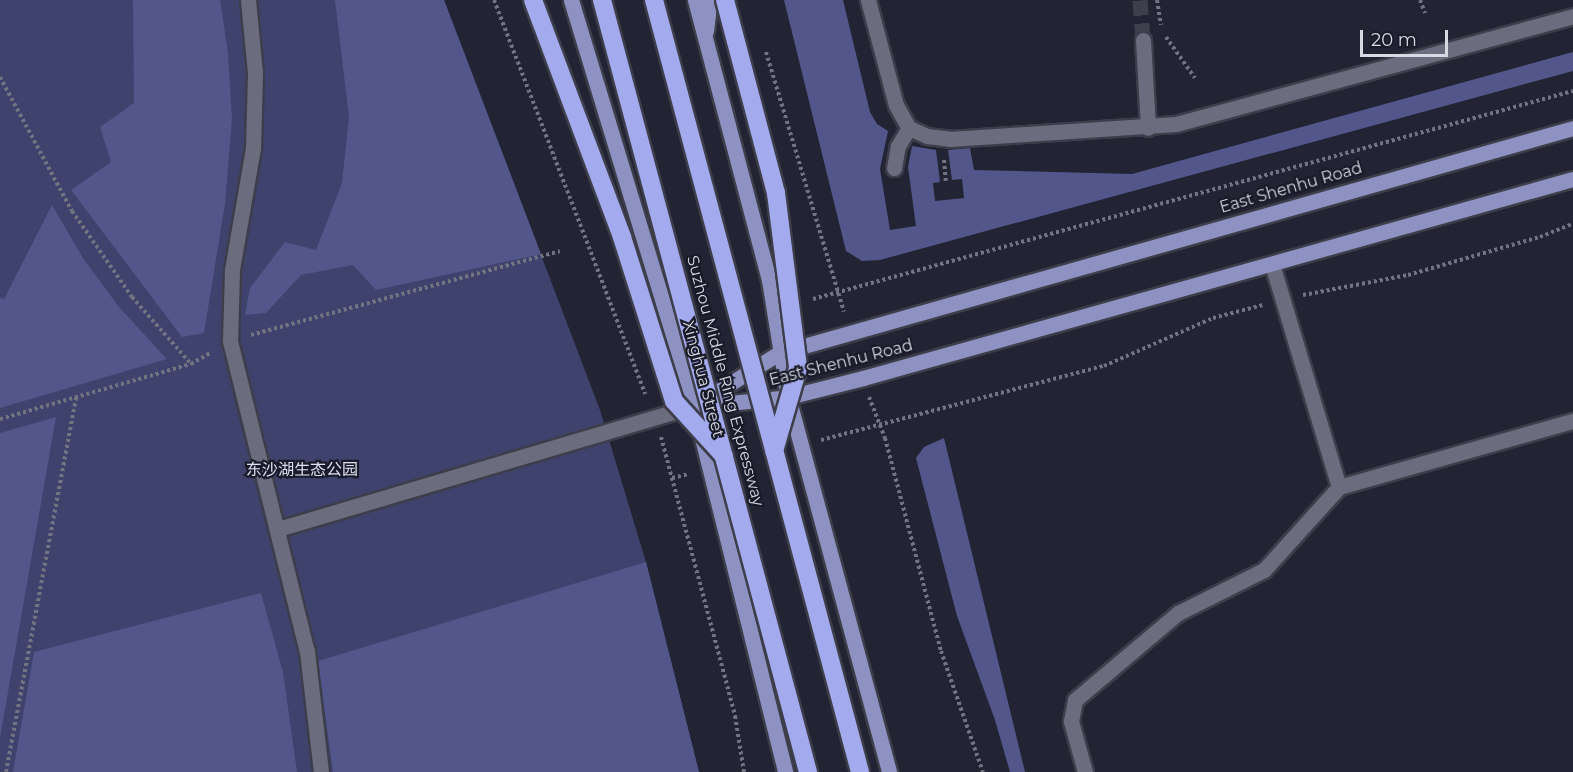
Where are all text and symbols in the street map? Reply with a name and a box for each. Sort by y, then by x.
scale bar [1363,18,1452,56]
text: 20 m [1371,29,1417,51]
street label: East Shenhu Road [1218,158,1364,218]
street label: Suzhou Middle Ring Expressway [682,254,768,508]
street label: Xinghua Street [678,318,728,440]
street label: East Shenhu Road [767,336,915,390]
park label: 东沙湖生态公园 [246,460,358,480]

